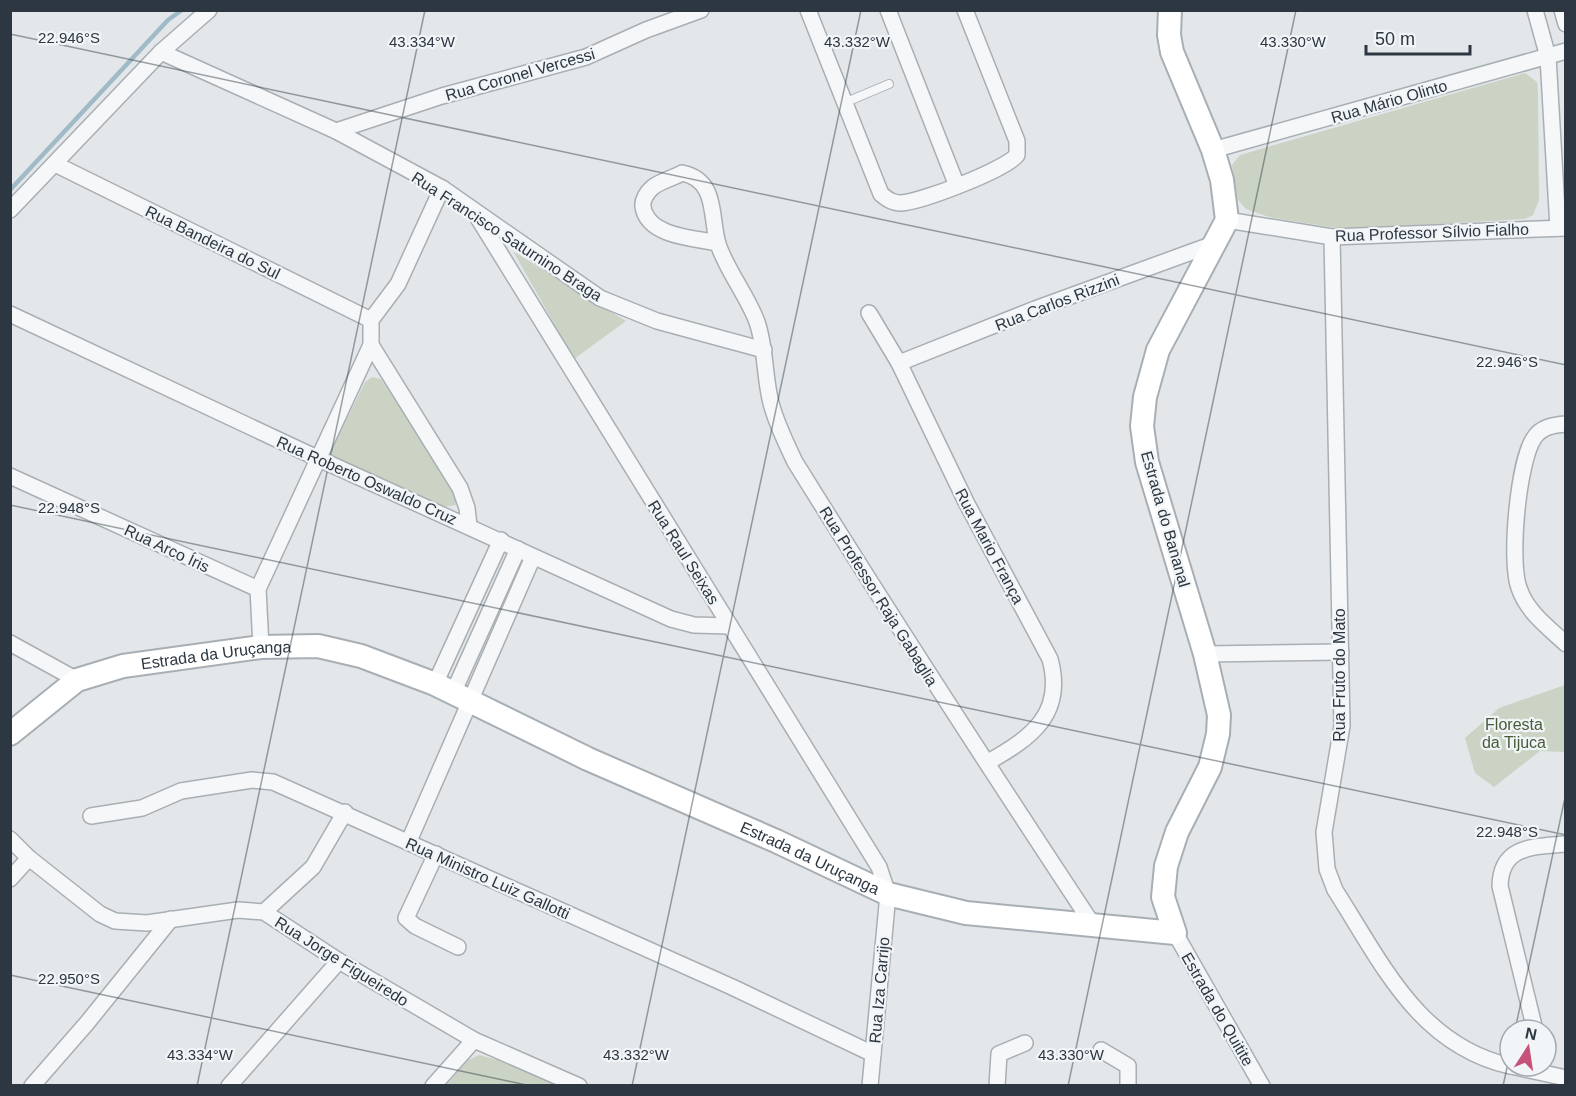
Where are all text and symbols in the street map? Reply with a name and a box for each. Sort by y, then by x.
scale bar [1366,18,1470,56]
text: 22.946°S [38,29,100,46]
text: 50 m [1375,29,1415,49]
text: 43.334°W [389,33,456,50]
text: 43.332°W [824,33,891,50]
text: 43.330°W [1260,33,1327,50]
street label: Rua Coronel Vercessi [443,45,597,104]
street label: Rua Mário Olinto [1329,77,1449,126]
street label: Rua Francisco Saturnino Braga [408,168,605,304]
street label: Rua Bandeira do Sul [143,202,283,282]
street label: Rua Professor Sílvio Fialho [1335,221,1529,244]
street label: Rua Carlos Rizzini [993,271,1122,334]
text: 22.946°S [1476,353,1538,370]
street label: Rua Roberto Oswaldo Cruz [274,433,460,528]
street label: Estrada do Bananal [1138,449,1193,589]
street label: Rua Mario França [952,486,1027,607]
street label: Rua Raul Seixas [645,497,722,607]
text: 22.948°S [38,499,100,516]
street label: Rua Professor Raja Gabaglia [816,504,941,689]
street label: Rua Arco Íris [122,520,212,576]
street label: Rua Fruto do Mato [1331,608,1348,742]
street label: Estrada da Uruçanga [140,638,291,672]
park label: Floresta da Tijuca [1482,716,1546,751]
street label: Estrada da Uruçanga [738,819,882,898]
text: 22.948°S [1476,823,1538,840]
street label: Rua Ministro Luiz Gallotti [403,835,572,922]
street label: Rua Jorge Figueiredo [272,913,412,1009]
street label: Rua Iza Carrijo [866,936,893,1044]
street label: Estrada do Quitite [1178,950,1257,1069]
text: 22.950°S [38,970,100,987]
north arrow [1498,1018,1558,1078]
text: N [1524,1024,1538,1043]
text: 43.334°W [167,1046,234,1063]
text: 43.332°W [603,1046,670,1063]
text: 43.330°W [1038,1046,1105,1063]

